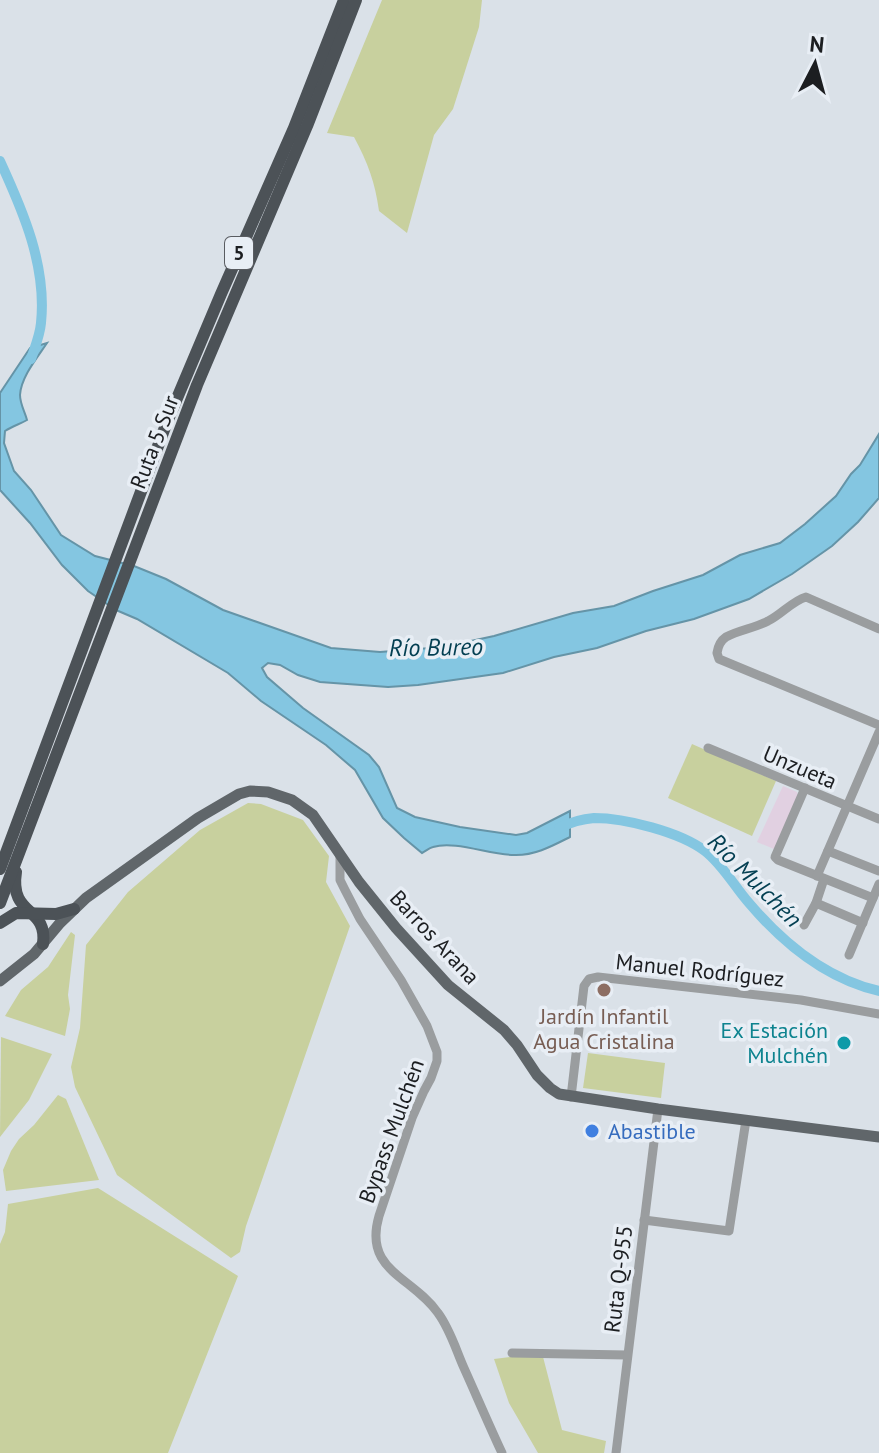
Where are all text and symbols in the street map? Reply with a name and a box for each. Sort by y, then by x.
north arrow [775,24,855,104]
text: N [808,29,826,59]
road number: 5 [225,237,253,269]
street label: Ruta 5 Sur [123,391,185,493]
water label: Río Bureo [389,631,483,663]
street label: Unzueta [759,739,841,795]
water label: Río Mulchén [701,826,809,934]
street label: Barros Arana [384,884,486,990]
street label: Manuel Rodríguez [614,947,786,993]
marker: Jardín Infantil Agua Cristalina [595,981,613,999]
place label: Jardín Infantil Agua Cristalina [533,1002,675,1055]
place label: Ex Estación Mulchén [721,1016,828,1069]
marker: Ex Estación Mulchén [835,1034,853,1052]
street label: Bypass Mulchén [352,1055,430,1207]
place label: Abastible [608,1117,696,1145]
marker: Abastible [583,1122,601,1140]
street label: Ruta Q-955 [598,1224,638,1334]

